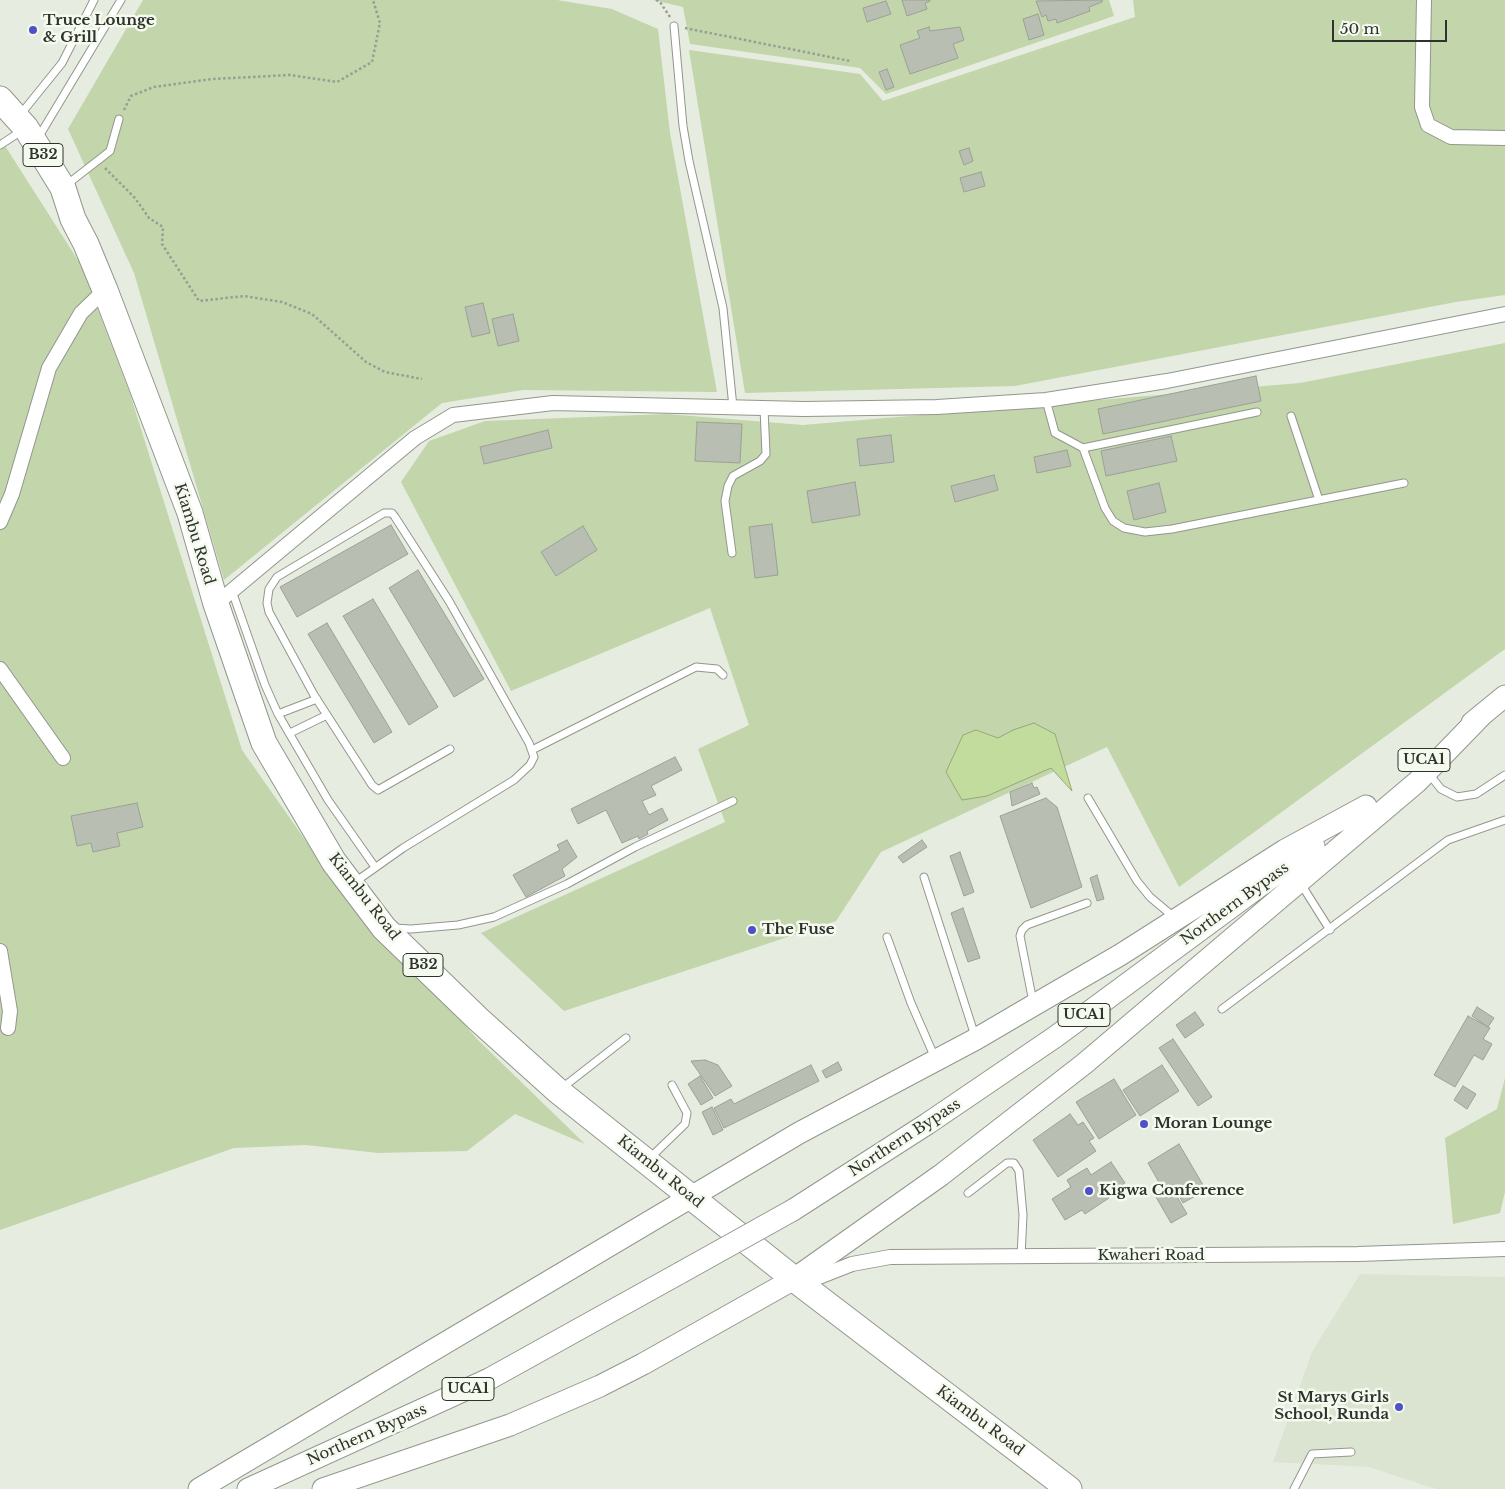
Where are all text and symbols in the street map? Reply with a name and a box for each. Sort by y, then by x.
scale bar [1335,10,1450,42]
place label: Truce Lounge & Grill [43,12,155,47]
text: 50 m [1340,19,1380,38]
marker: Truce Lounge & Grill [27,24,39,36]
road number: B32 [23,144,63,166]
street label: Kiambu Road [170,481,218,587]
road number: UCA1 [1398,748,1450,772]
street label: Kiambu Road [324,850,404,944]
street label: Northern Bypass [1177,859,1293,949]
place label: The Fuse [762,921,835,939]
marker: The Fuse [746,924,758,936]
road number: B32 [403,954,443,976]
road number: UCA1 [1058,1004,1110,1026]
street label: Northern Bypass [846,1095,964,1181]
place label: Moran Lounge [1154,1115,1272,1133]
marker: Moran Lounge [1138,1118,1150,1130]
street label: Kiambu Road [613,1132,707,1212]
place label: Kigwa Conference [1099,1182,1244,1200]
marker: Kigwa Conference [1083,1185,1095,1197]
street label: Kwaheri Road [1097,1247,1205,1265]
road number: UCA1 [442,1378,494,1400]
street label: Kiambu Road [933,1382,1027,1460]
place label: St Marys Girls School, Runda [1274,1389,1389,1424]
street label: Northern Bypass [304,1400,430,1470]
marker: St Marys Girls School, Runda [1393,1401,1405,1413]

